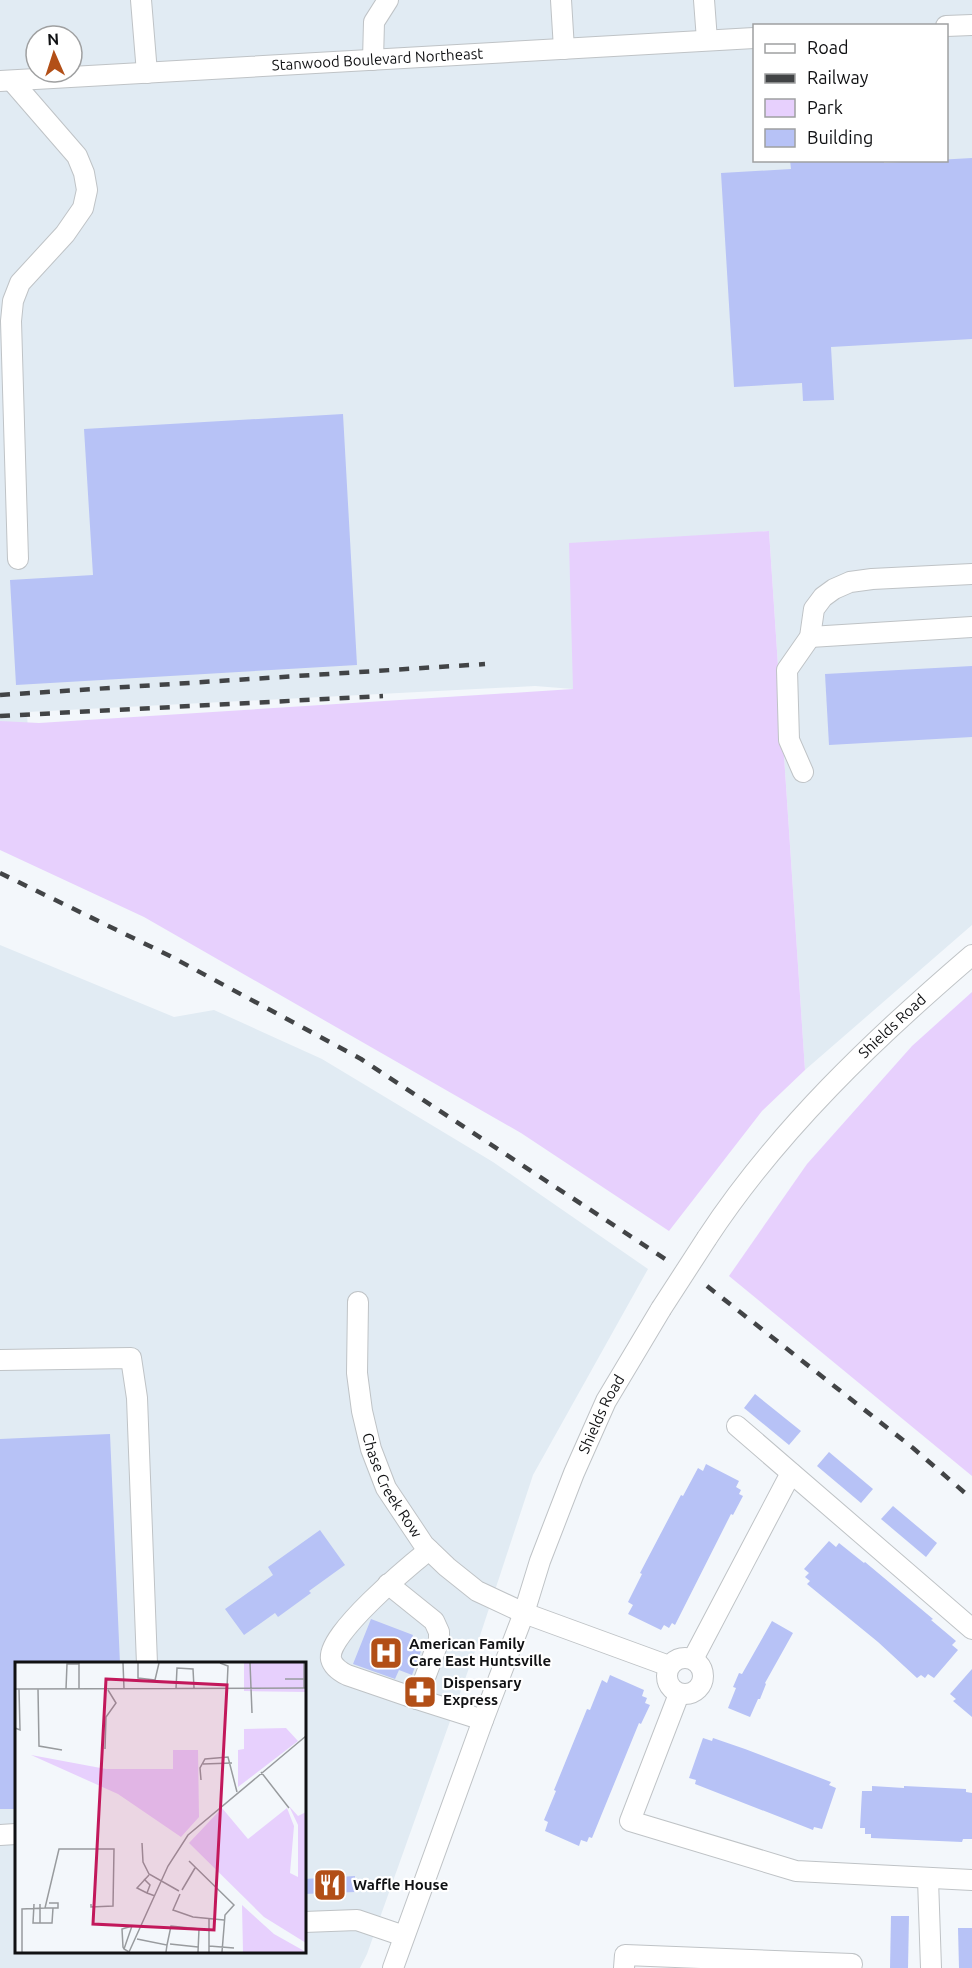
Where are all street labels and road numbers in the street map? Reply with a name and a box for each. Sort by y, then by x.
street label: Stanwood Boulevard Northeast [271,44,484,73]
street label: Shields Road [855,991,929,1061]
street label: Shields Road [575,1372,628,1456]
street label: Chase Creek Row [359,1431,426,1541]

